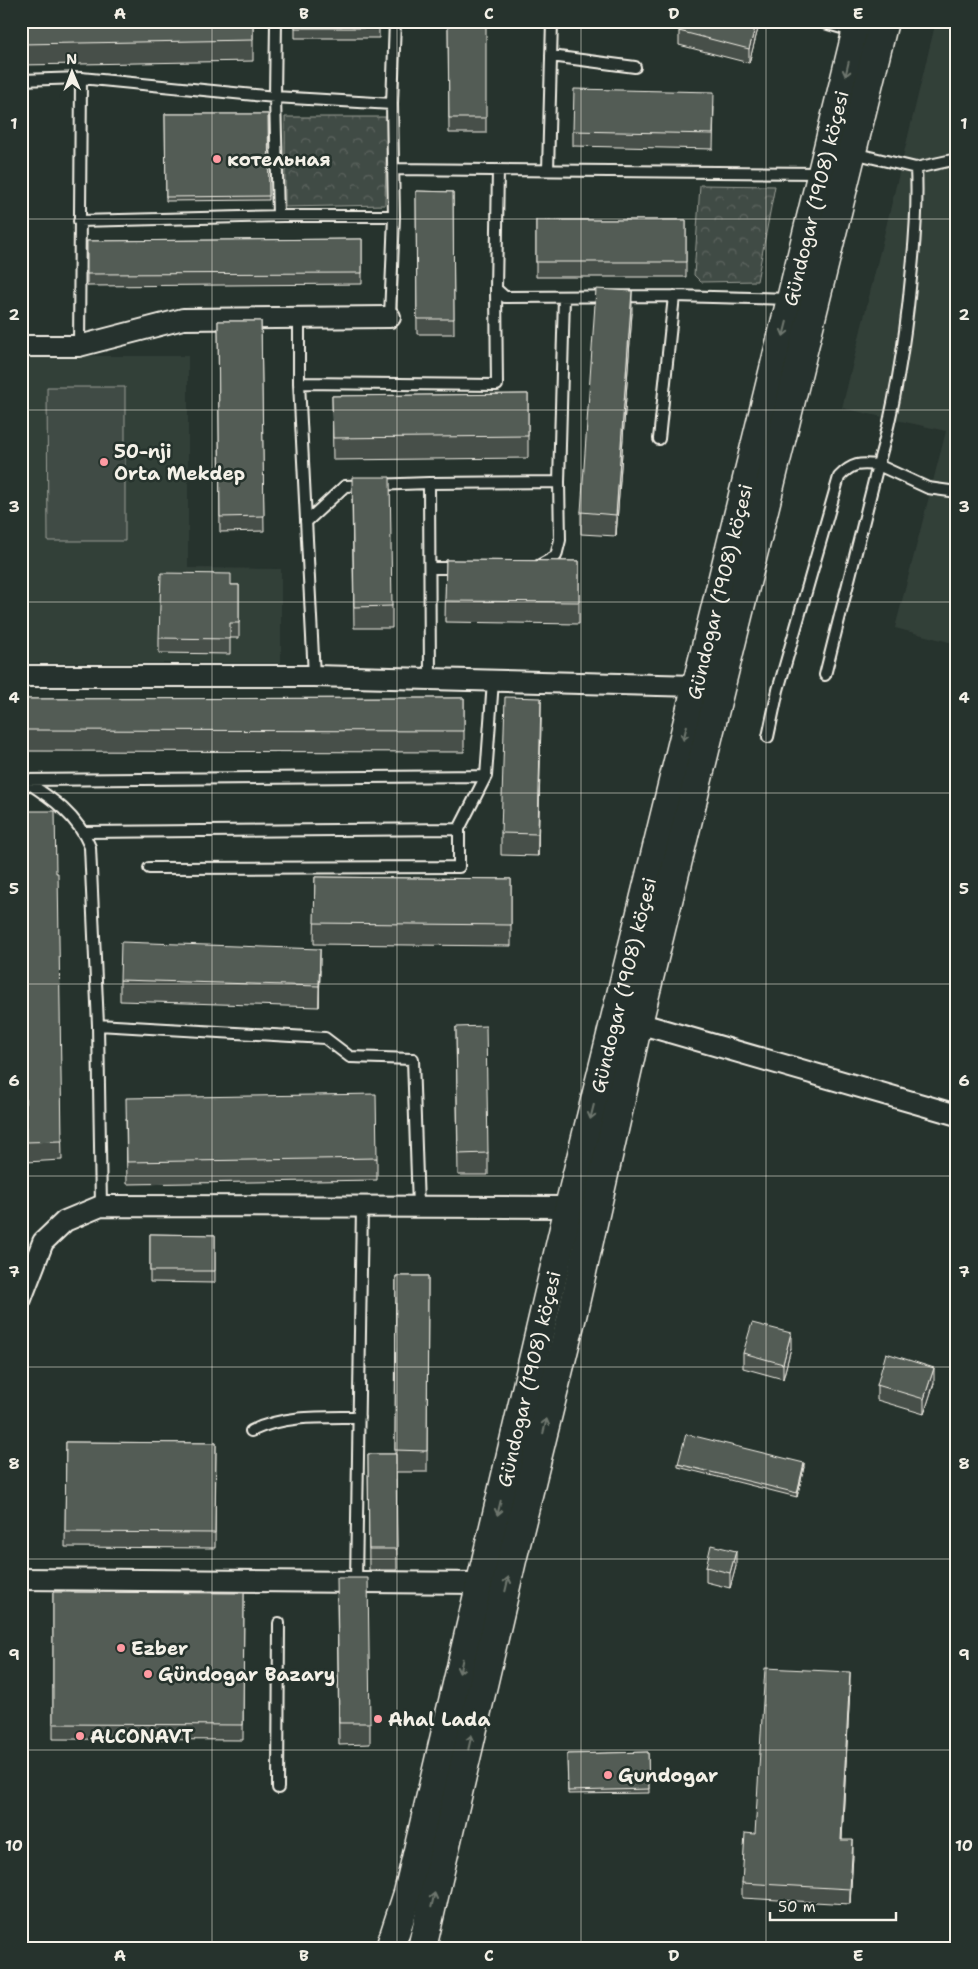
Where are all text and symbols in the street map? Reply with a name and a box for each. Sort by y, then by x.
text: A [114,3,126,24]
text: B [299,3,309,24]
text: C [484,3,494,24]
text: D [668,3,680,24]
text: E [853,3,863,24]
north arrow [48,48,98,98]
text: N [66,50,77,68]
one-way arrow [842,60,852,76]
street label: Gündogar (1908) köçesi [778,88,855,309]
text: 1 [10,113,18,134]
text: 1 [960,113,968,134]
place label: котельная [227,147,331,172]
marker: котельная [211,153,223,165]
text: 2 [8,304,20,325]
text: 2 [958,304,970,325]
one-way arrow [780,320,789,336]
place label: 50-nji Orta Mekdep [114,439,245,486]
marker: 50-nji Orta Mekdep [98,456,110,468]
street label: Gündogar (1908) köçesi [682,481,758,702]
text: 3 [8,496,20,517]
text: 3 [958,496,970,517]
text: 4 [8,687,20,708]
text: 4 [958,687,970,708]
one-way arrow [680,724,689,740]
street label: Gündogar (1908) köçesi [585,875,662,1096]
text: 5 [9,878,19,899]
text: 5 [959,878,969,899]
text: 6 [8,1070,20,1091]
text: 6 [958,1070,970,1091]
one-way arrow [587,1103,597,1119]
text: 7 [8,1261,20,1282]
text: 7 [958,1261,970,1282]
street label: Gündogar (1908) köçesi [492,1268,567,1490]
one-way arrow [541,1418,550,1434]
text: 8 [8,1453,20,1474]
text: 8 [958,1453,970,1474]
one-way arrow [494,1500,503,1516]
one-way arrow [503,1576,512,1592]
place label: Ezber [131,1636,188,1661]
marker: Ezber [115,1642,127,1654]
text: 9 [8,1644,20,1665]
text: 9 [958,1644,970,1665]
one-way arrow [456,1658,465,1674]
place label: Gündogar Bazary [158,1662,335,1687]
marker: Gündogar Bazary [142,1668,154,1680]
place label: Ahal Lada [388,1707,490,1732]
marker: Ahal Lada [372,1713,384,1725]
place label: ALCONAVT [90,1724,193,1749]
marker: ALCONAVT [74,1730,86,1742]
one-way arrow [466,1734,475,1750]
place label: Gundogar [618,1763,718,1788]
marker: Gundogar [602,1769,614,1781]
text: 10 [5,1835,23,1856]
text: 10 [955,1835,973,1856]
scale bar [770,1889,897,1921]
one-way arrow [429,1893,438,1909]
text: 50 m [778,1897,816,1917]
text: A [114,1945,126,1966]
text: B [299,1945,309,1966]
text: C [484,1945,494,1966]
text: D [668,1945,680,1966]
text: E [853,1945,863,1966]

